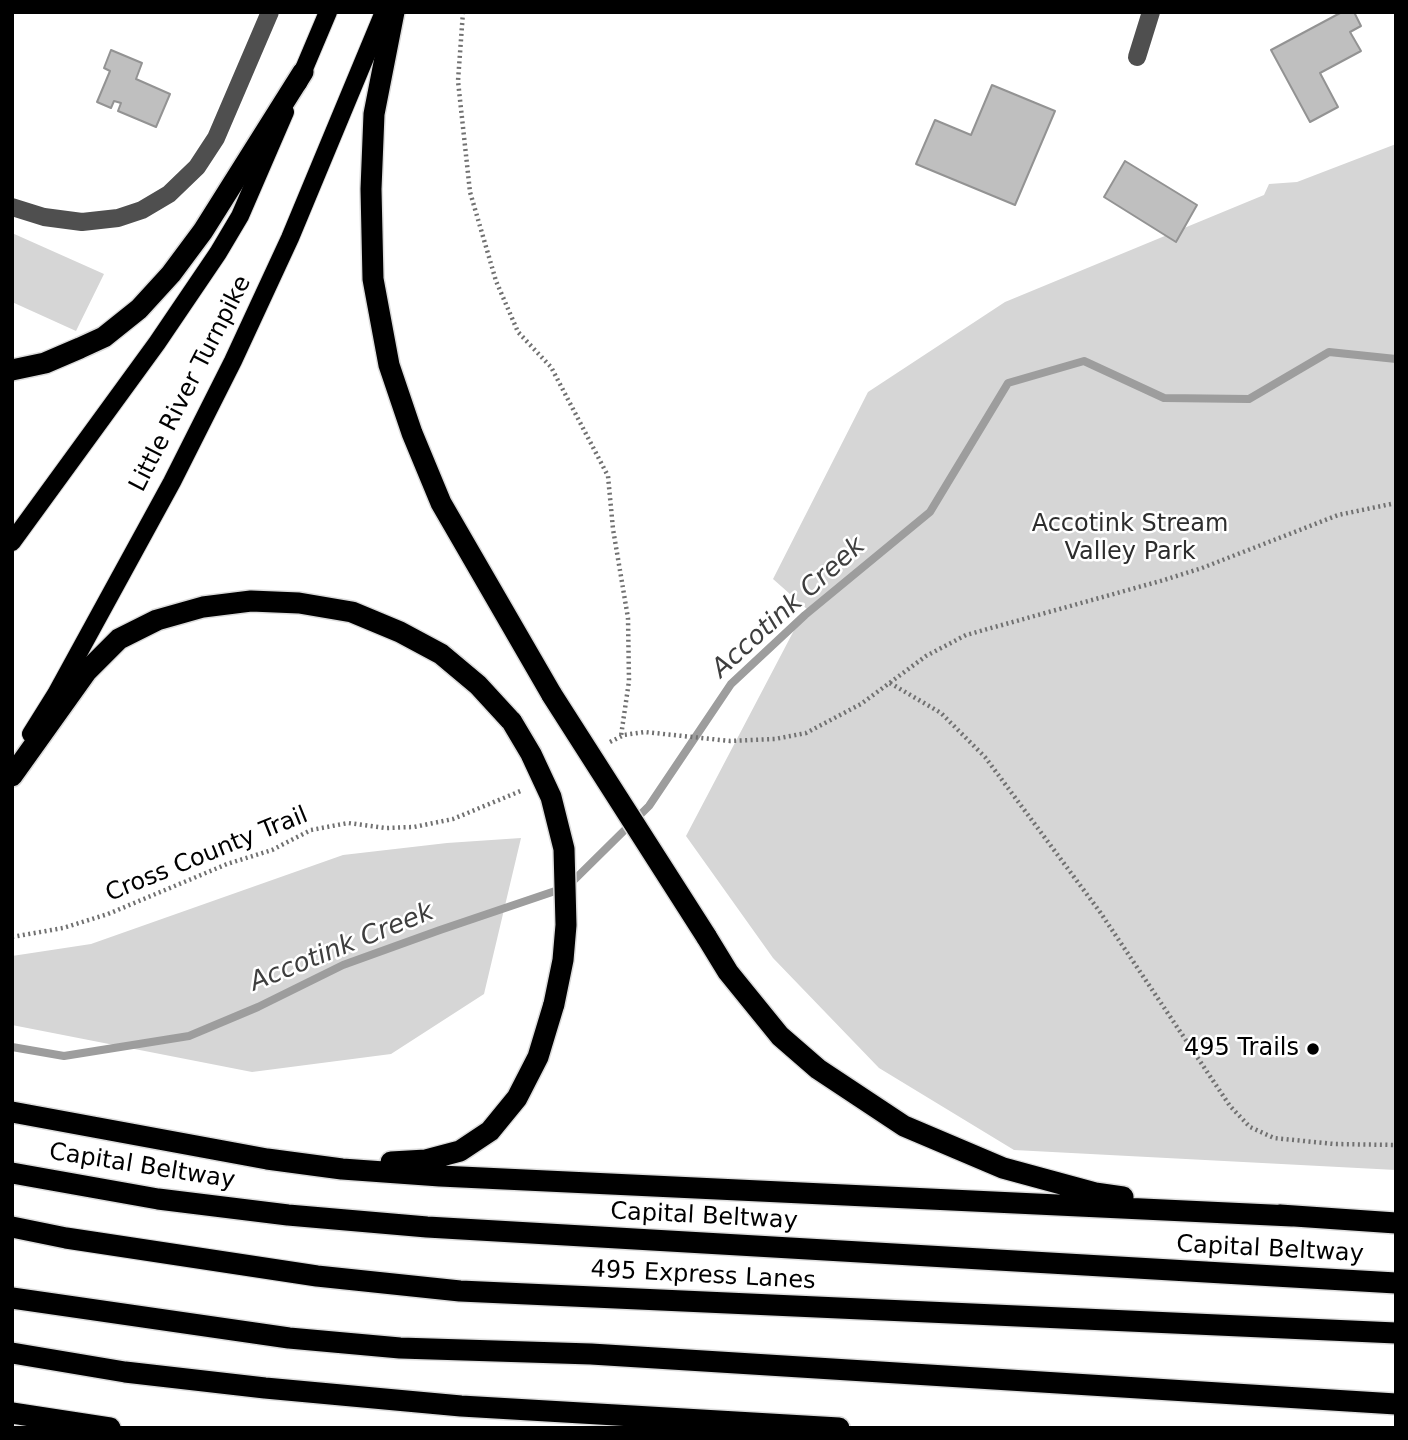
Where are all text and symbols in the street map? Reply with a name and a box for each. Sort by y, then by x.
street label: Little River Turnpike [124,271,258,497]
park label: Accotink Stream Valley Park [1032,511,1228,567]
water label: Accotink Creek [706,531,872,685]
street label: Cross County Trail [102,801,312,909]
water label: Accotink Creek [246,897,438,999]
place label: 495 Trails [1184,1035,1299,1063]
marker: 495 Trails [1305,1041,1321,1057]
street label: Capital Beltway [47,1138,237,1196]
street label: Capital Beltway [610,1198,798,1236]
street label: Capital Beltway [1176,1231,1364,1269]
street label: 495 Express Lanes [590,1256,816,1296]

